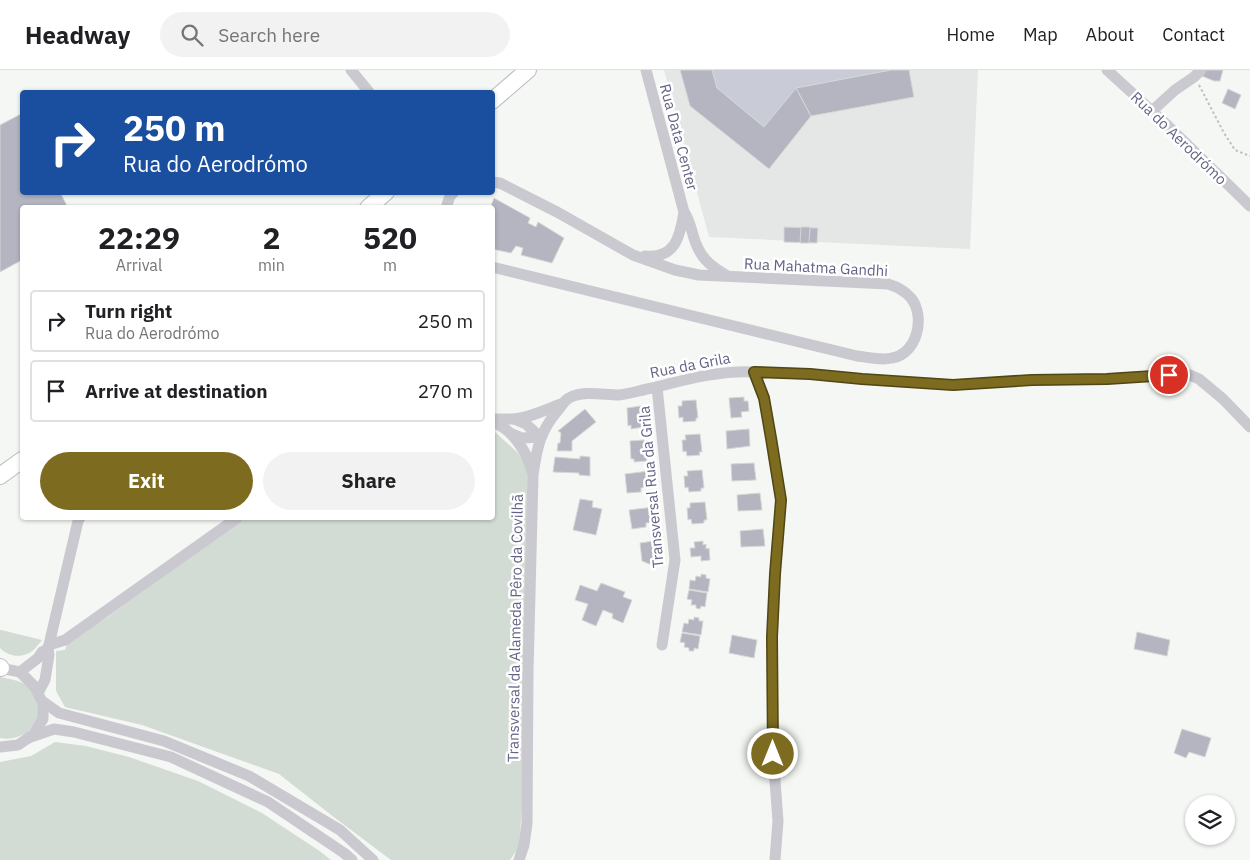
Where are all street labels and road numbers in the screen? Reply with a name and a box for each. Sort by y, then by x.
street label: Rua Data Center [656,82,702,193]
street label: Rua do Aerodrómo [1127,87,1231,189]
street label: Rua Mahatma Gandhi [743,254,889,280]
street label: Rua da Grila [648,348,732,382]
street label: Transversal Rua da Grila [634,405,668,569]
street label: Transversal da Alameda Pêro da Covilhã [503,494,527,762]

